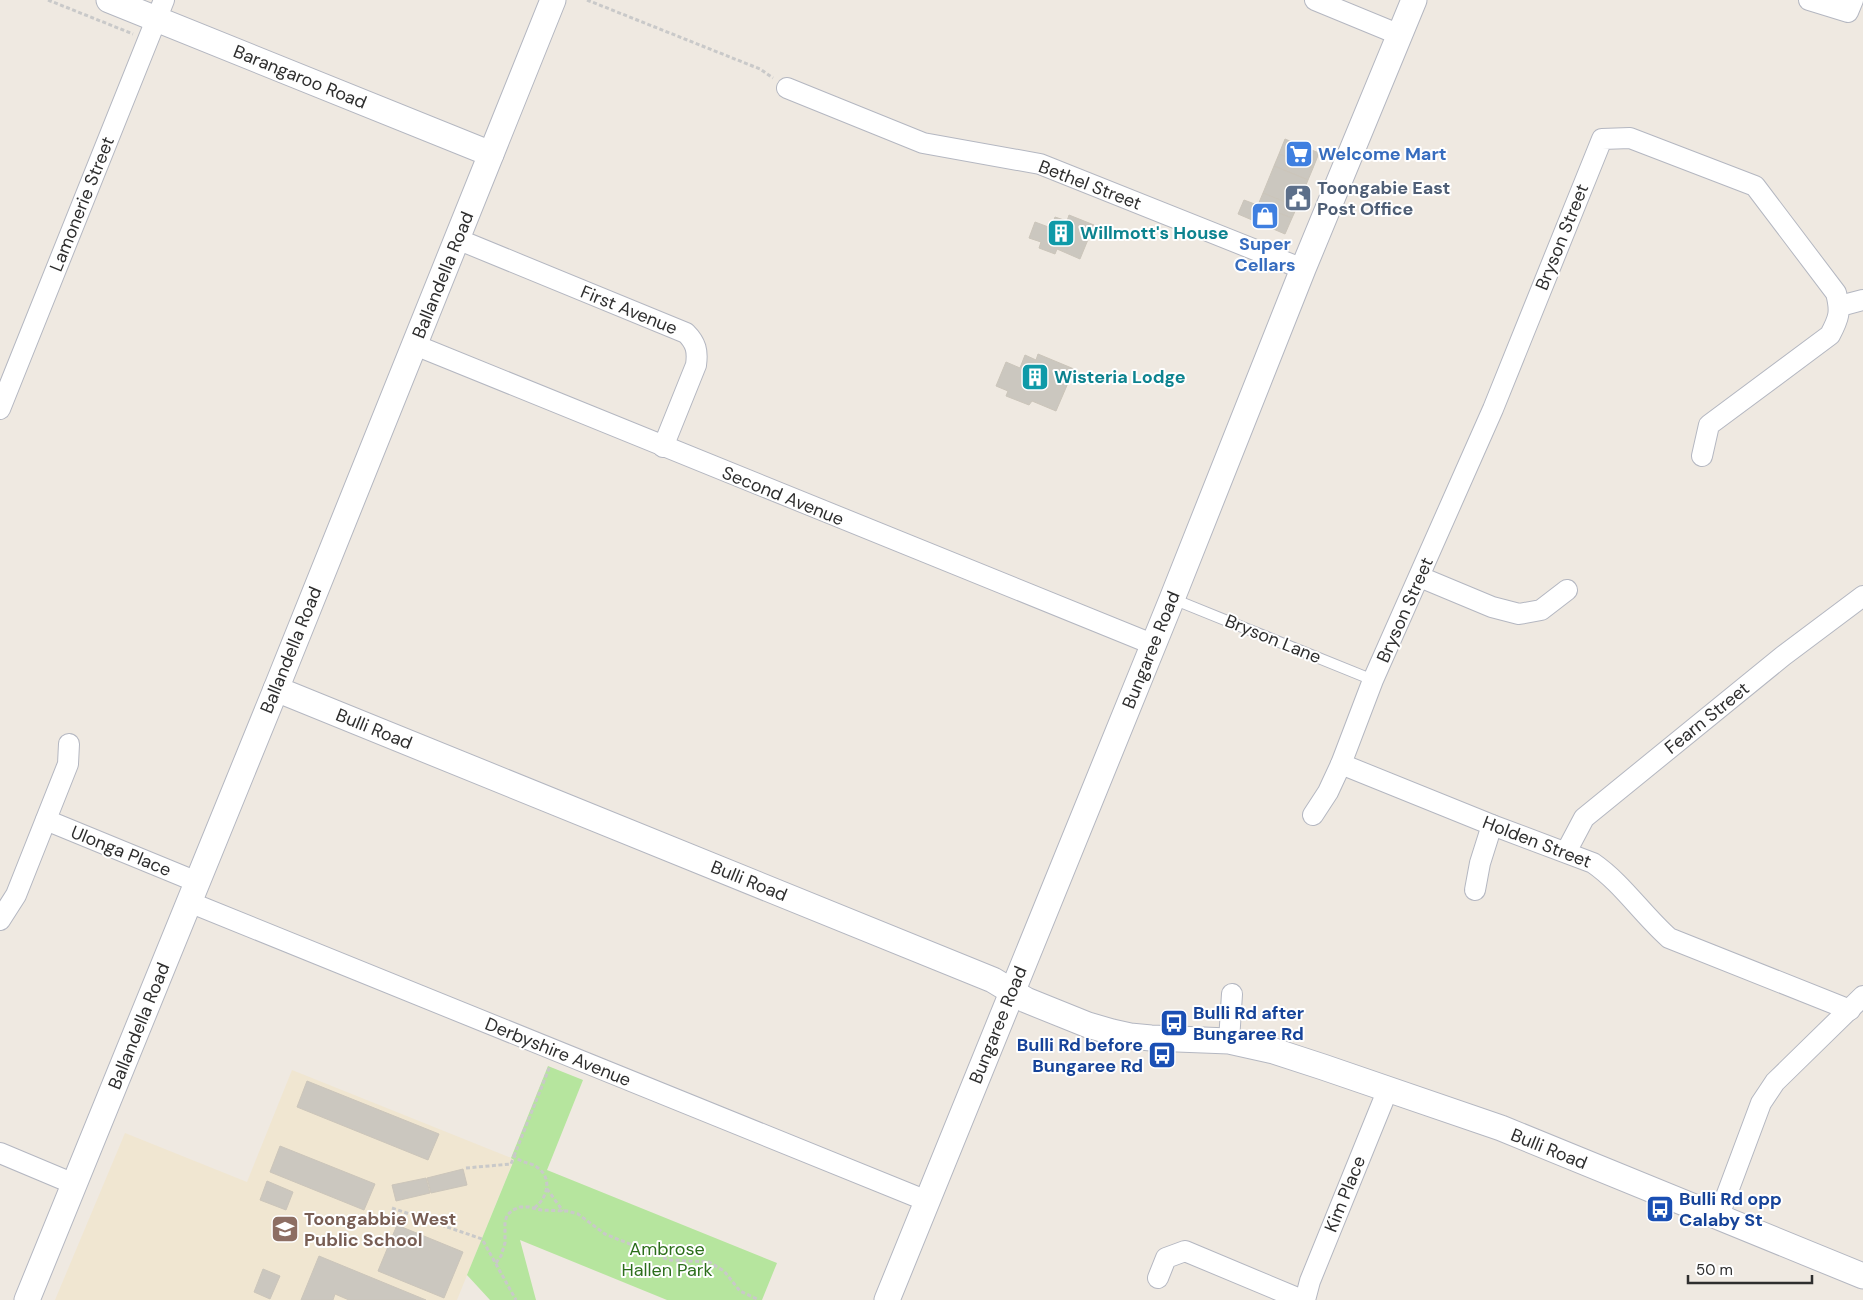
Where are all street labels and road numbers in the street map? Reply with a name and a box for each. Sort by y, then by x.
street label: Barangaroo Road [230,39,370,115]
street label: Lamonerie Street [44,133,120,275]
street label: Bethel Street [1035,154,1145,216]
street label: Bryson Street [1530,180,1594,294]
street label: Ballandella Road [407,208,479,342]
street label: First Avenue [577,280,681,340]
street label: Second Avenue [719,461,847,531]
street label: Bryson Street [1371,554,1439,666]
street label: Ballandella Road [255,583,327,717]
street label: Bungaree Road [1116,588,1186,712]
street label: Bryson Lane [1221,609,1325,669]
street label: Fearn Street [1660,677,1754,759]
street label: Bulli Road [332,703,416,755]
street label: Holden Street [1479,810,1595,874]
street label: Ulonga Place [67,820,175,882]
street label: Bulli Road [707,855,791,907]
street label: Ballandella Road [103,959,175,1093]
street label: Bungaree Road [963,963,1033,1087]
street label: Derbyshire Avenue [481,1012,635,1092]
street label: Bulli Road [1507,1123,1591,1175]
street label: Kim Place [1319,1152,1371,1236]

